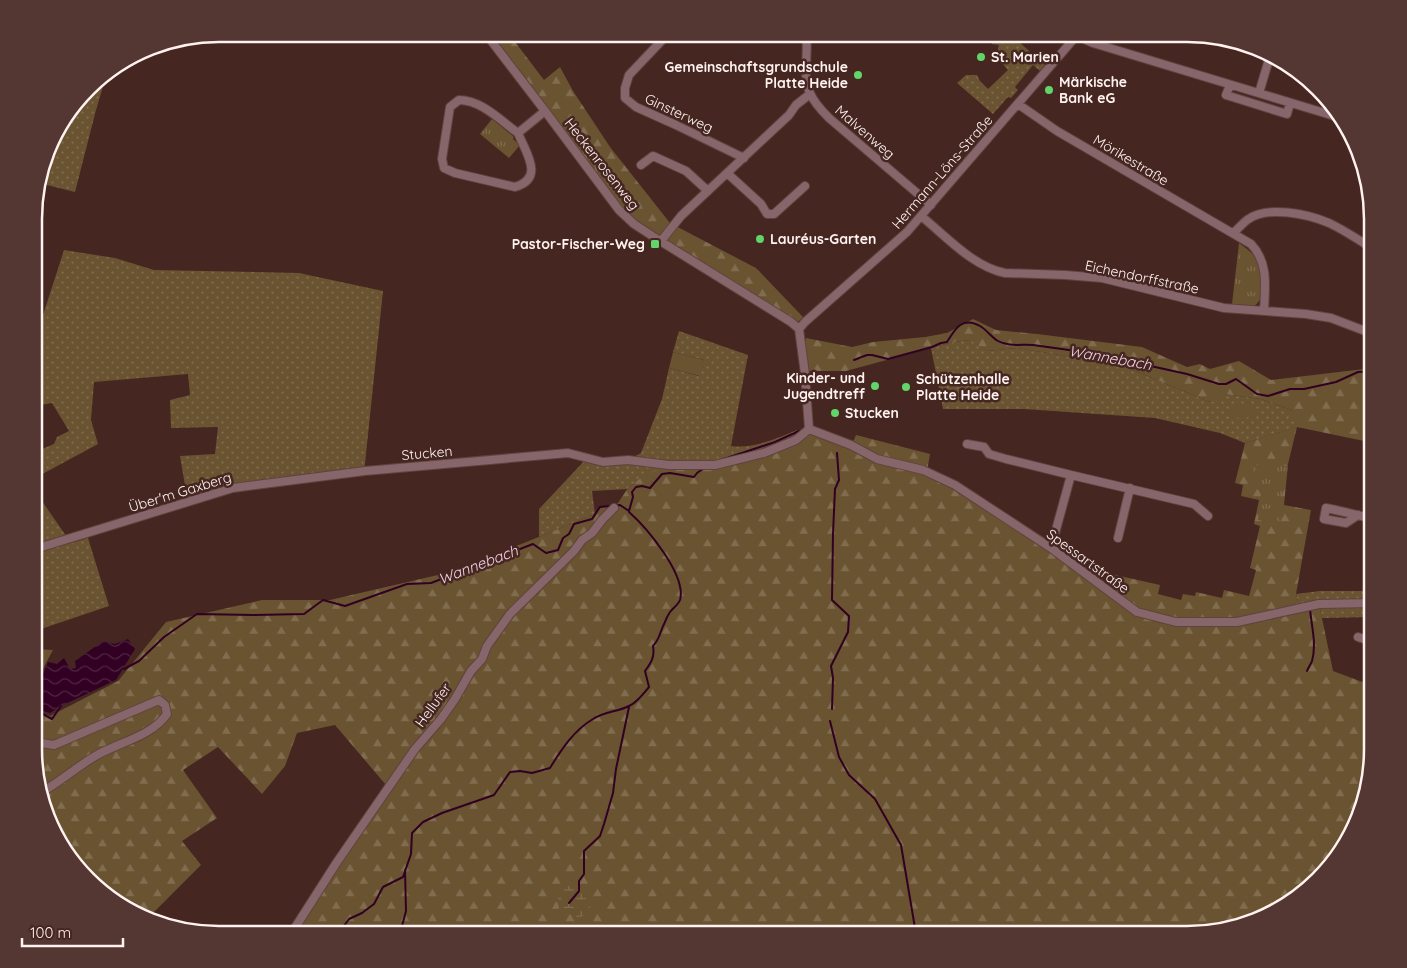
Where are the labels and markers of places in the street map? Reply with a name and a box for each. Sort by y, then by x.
place label: St. Marien [991,48,1059,66]
marker: St. Marien [975,51,987,63]
place label: Gemeinschaftsgrundschule Platte Heide [665,58,848,92]
marker: Gemeinschaftsgrundschule Platte Heide [852,69,864,81]
place label: Märkische Bank eG [1059,73,1127,107]
marker: Märkische Bank eG [1043,84,1055,96]
place label: Lauréus-Garten [770,230,876,248]
marker: Lauréus-Garten [754,233,766,245]
place label: Pastor-Fischer-Weg [512,235,645,253]
marker: Pastor-Fischer-Weg [649,238,661,250]
place label: Kinder- und Jugendtreff [783,369,866,403]
place label: Schützenhalle Platte Heide [916,370,1010,404]
marker: Kinder- und Jugendtreff [869,380,881,392]
marker: Schützenhalle Platte Heide [900,381,912,393]
place label: Stucken [845,404,899,422]
marker: Stucken [829,407,841,419]

